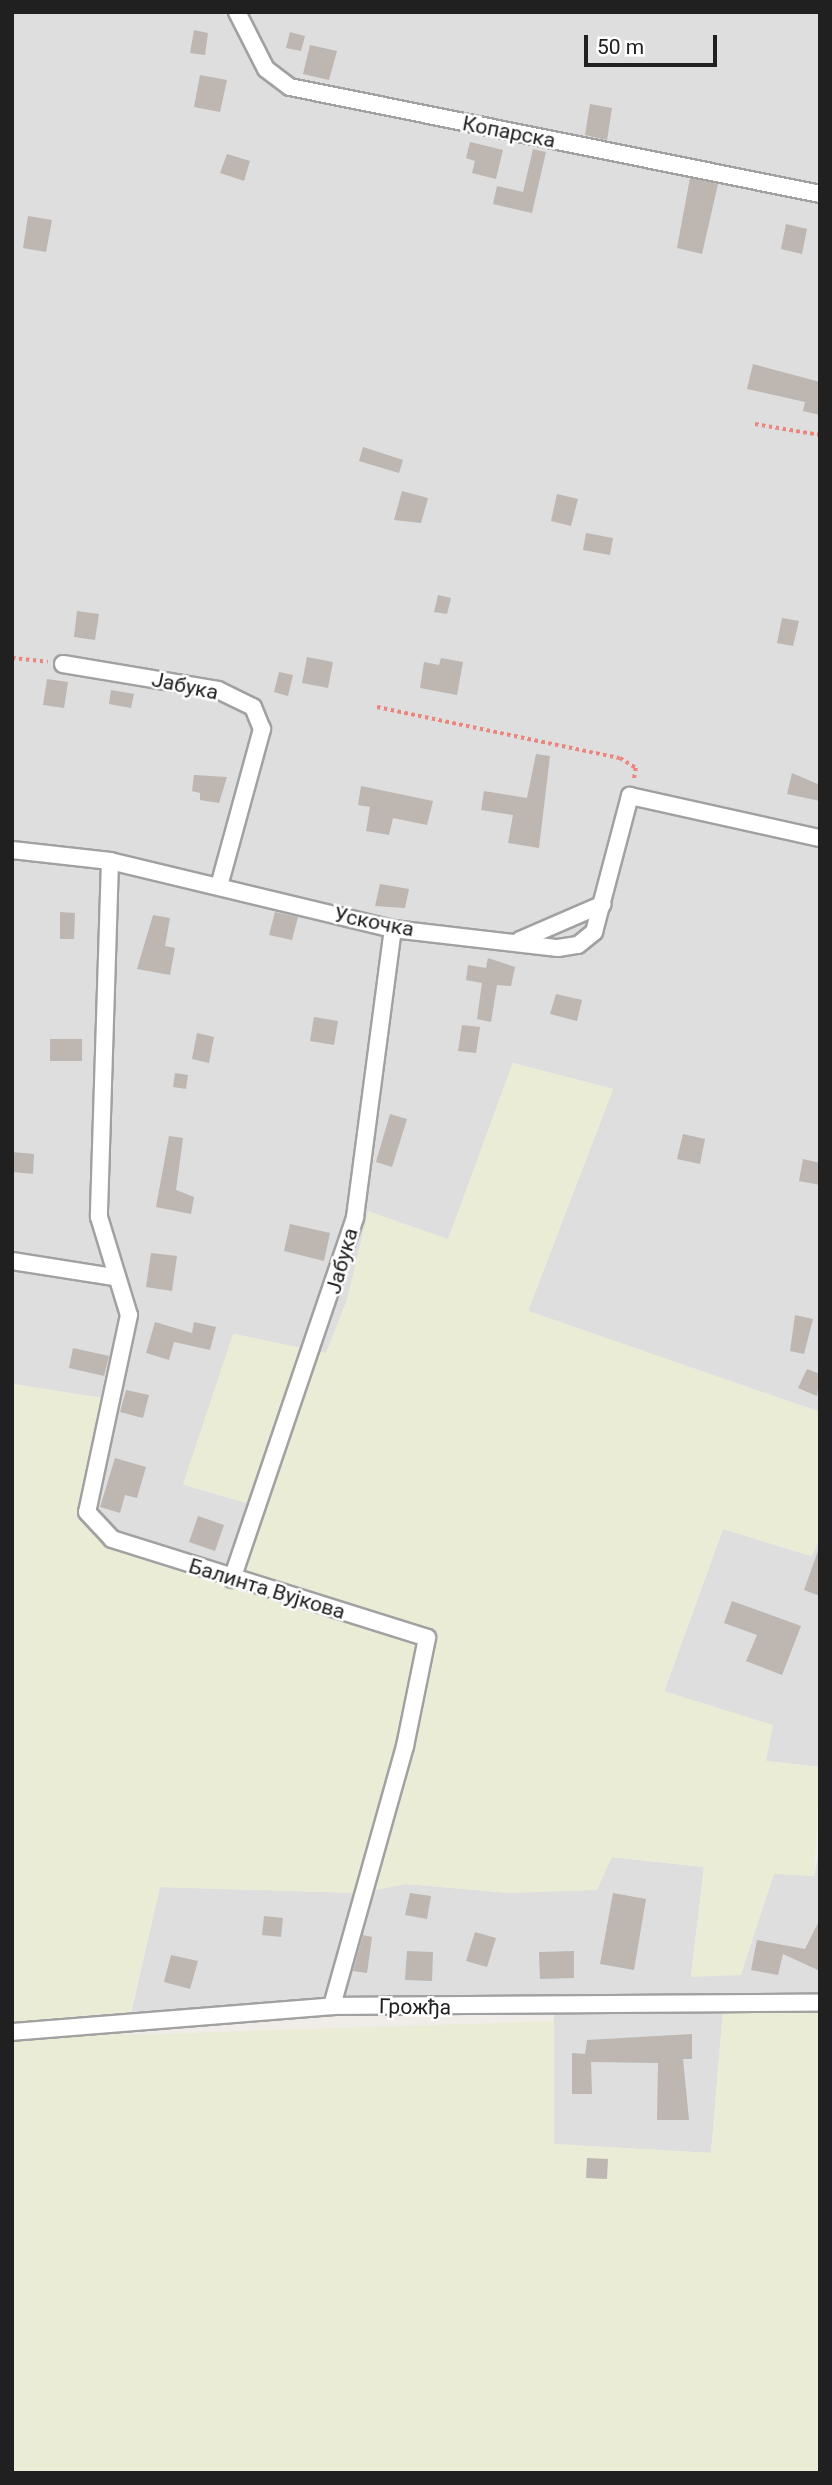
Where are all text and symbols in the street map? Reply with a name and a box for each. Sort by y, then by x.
scale bar [587,21,720,65]
text: 50 m [597,35,644,59]
street label: Копарска [460,111,558,153]
street label: Јабука [149,667,221,705]
street label: Ускочка [332,902,416,942]
street label: Јабука [321,1225,363,1297]
street label: Балинта Вујкова [186,1553,348,1625]
street label: Грожђа [379,1994,451,2020]

